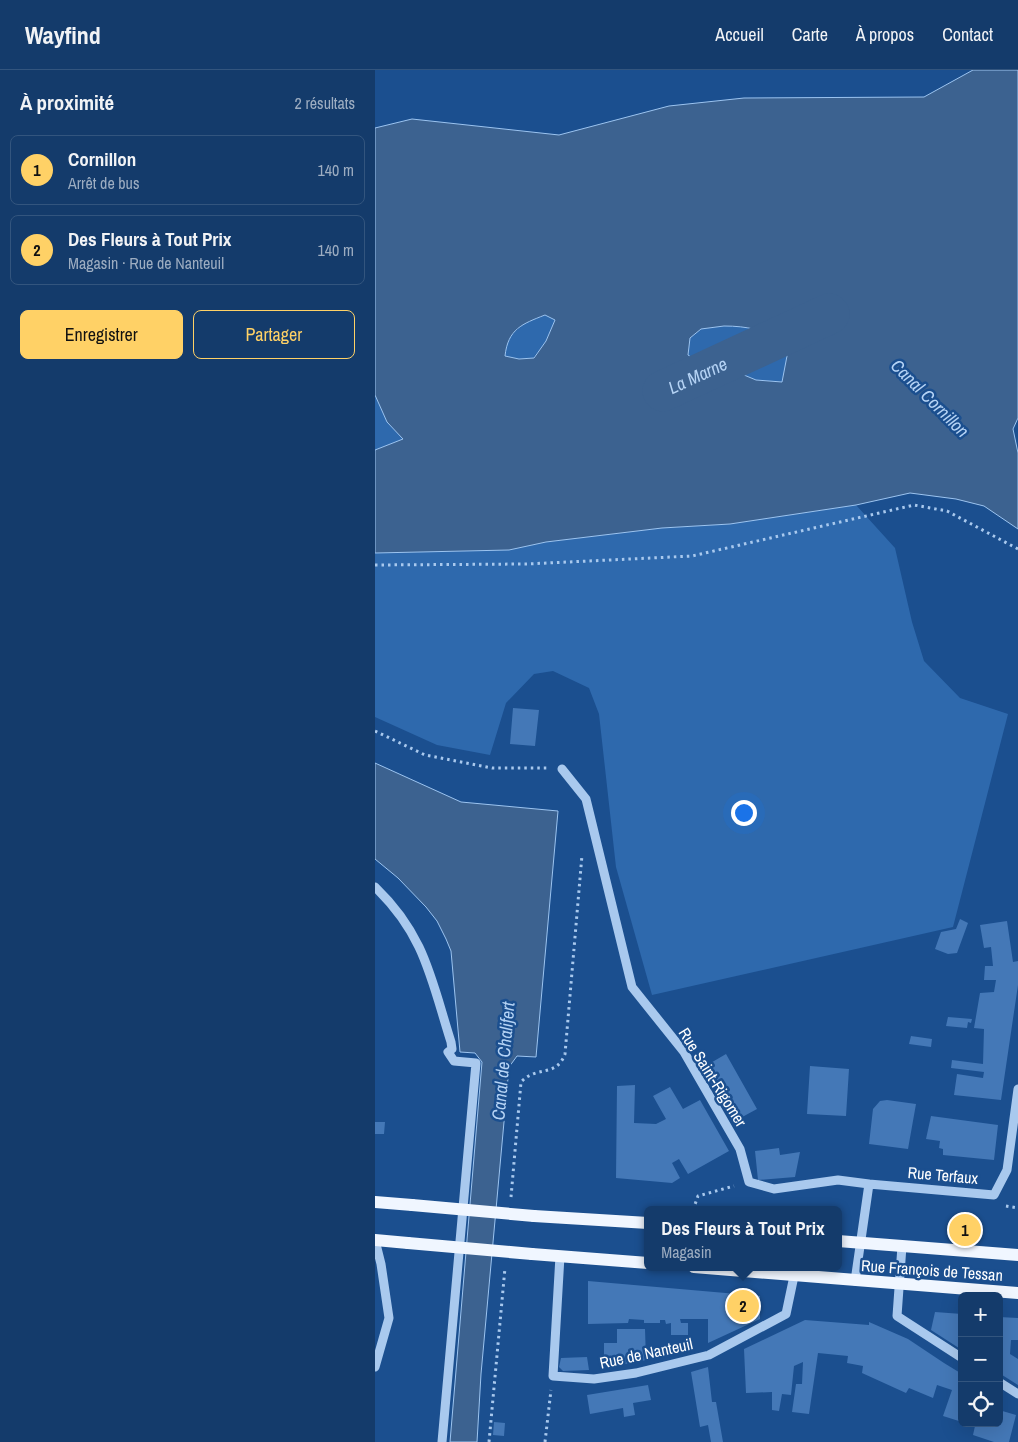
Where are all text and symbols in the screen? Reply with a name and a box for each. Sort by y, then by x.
text: Wayfind [25,19,101,51]
text: Accueil [715,22,764,47]
text: Carte [792,22,828,47]
text: À propos [856,22,914,47]
text: Contact [942,22,993,47]
text: À proximité [20,88,114,117]
text: 2 résultats [294,92,355,114]
text: Cornillon [68,146,136,172]
text: 1 [33,159,41,181]
text: 140 m [318,159,354,181]
text: Arrêt de bus [68,172,139,194]
text: Des Fleurs à Tout Prix [68,226,231,252]
text: 2 [33,239,41,261]
text: 140 m [318,239,354,261]
text: Magasin · Rue de Nanteuil [68,252,224,274]
button: Enregistrer [20,310,183,359]
button: Partager [193,310,355,359]
water label: La Marne [664,351,731,399]
water label: Canal Cornillon [885,353,975,443]
your location [731,800,757,826]
water label: Canal de Chalifert [485,1000,521,1121]
street label: Rue Saint-Rigomer [674,1023,753,1131]
street label: Rue Terfaux [907,1161,980,1189]
popup [644,1206,842,1271]
pin: 1 [949,1211,981,1249]
text: Des Fleurs à Tout Prix [661,1215,825,1241]
text: Magasin [661,1241,712,1263]
street label: Rue François de Tessan [860,1254,1004,1286]
pin: 2 [727,1287,759,1325]
map controls [958,1292,1003,1427]
button: + [958,1292,1003,1337]
street label: Rue de Nanteuil [597,1332,695,1374]
button: − [958,1337,1003,1382]
button: locate [958,1382,1003,1427]

